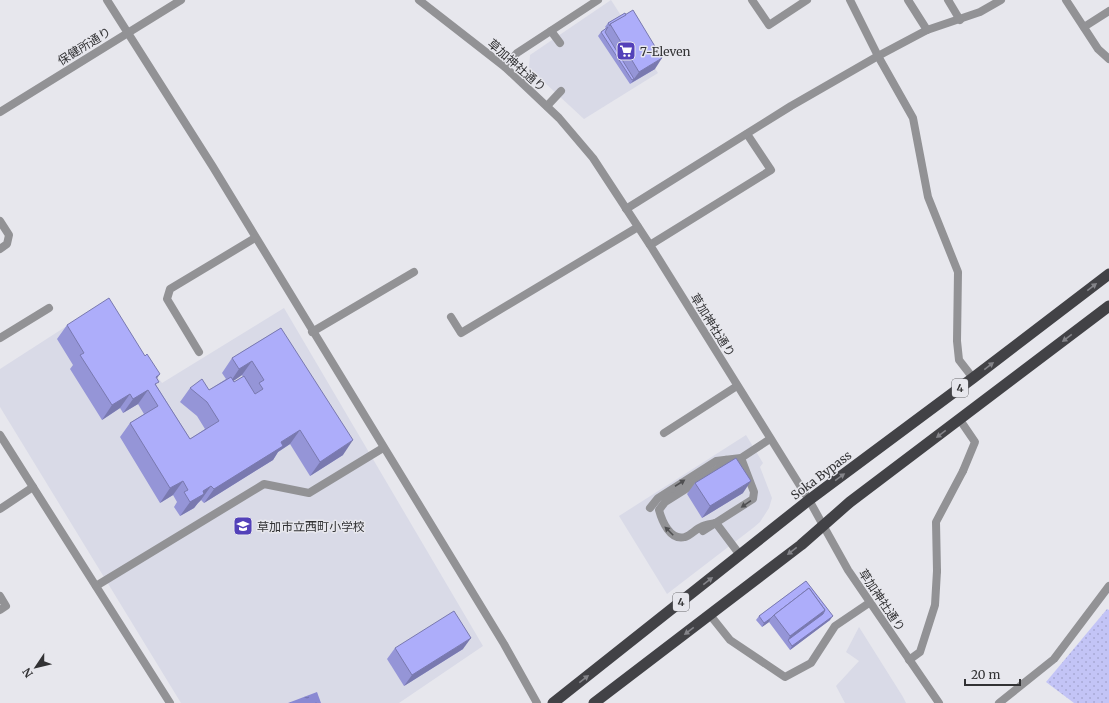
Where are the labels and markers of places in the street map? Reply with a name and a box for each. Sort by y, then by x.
supermarket icon: 7-Eleven [615,40,637,62]
place label: 7-Eleven [640,44,690,59]
school or university icon: 草加市立西町小学校 [232,515,254,537]
place label: 草加市立西町小学校 [257,519,365,534]

